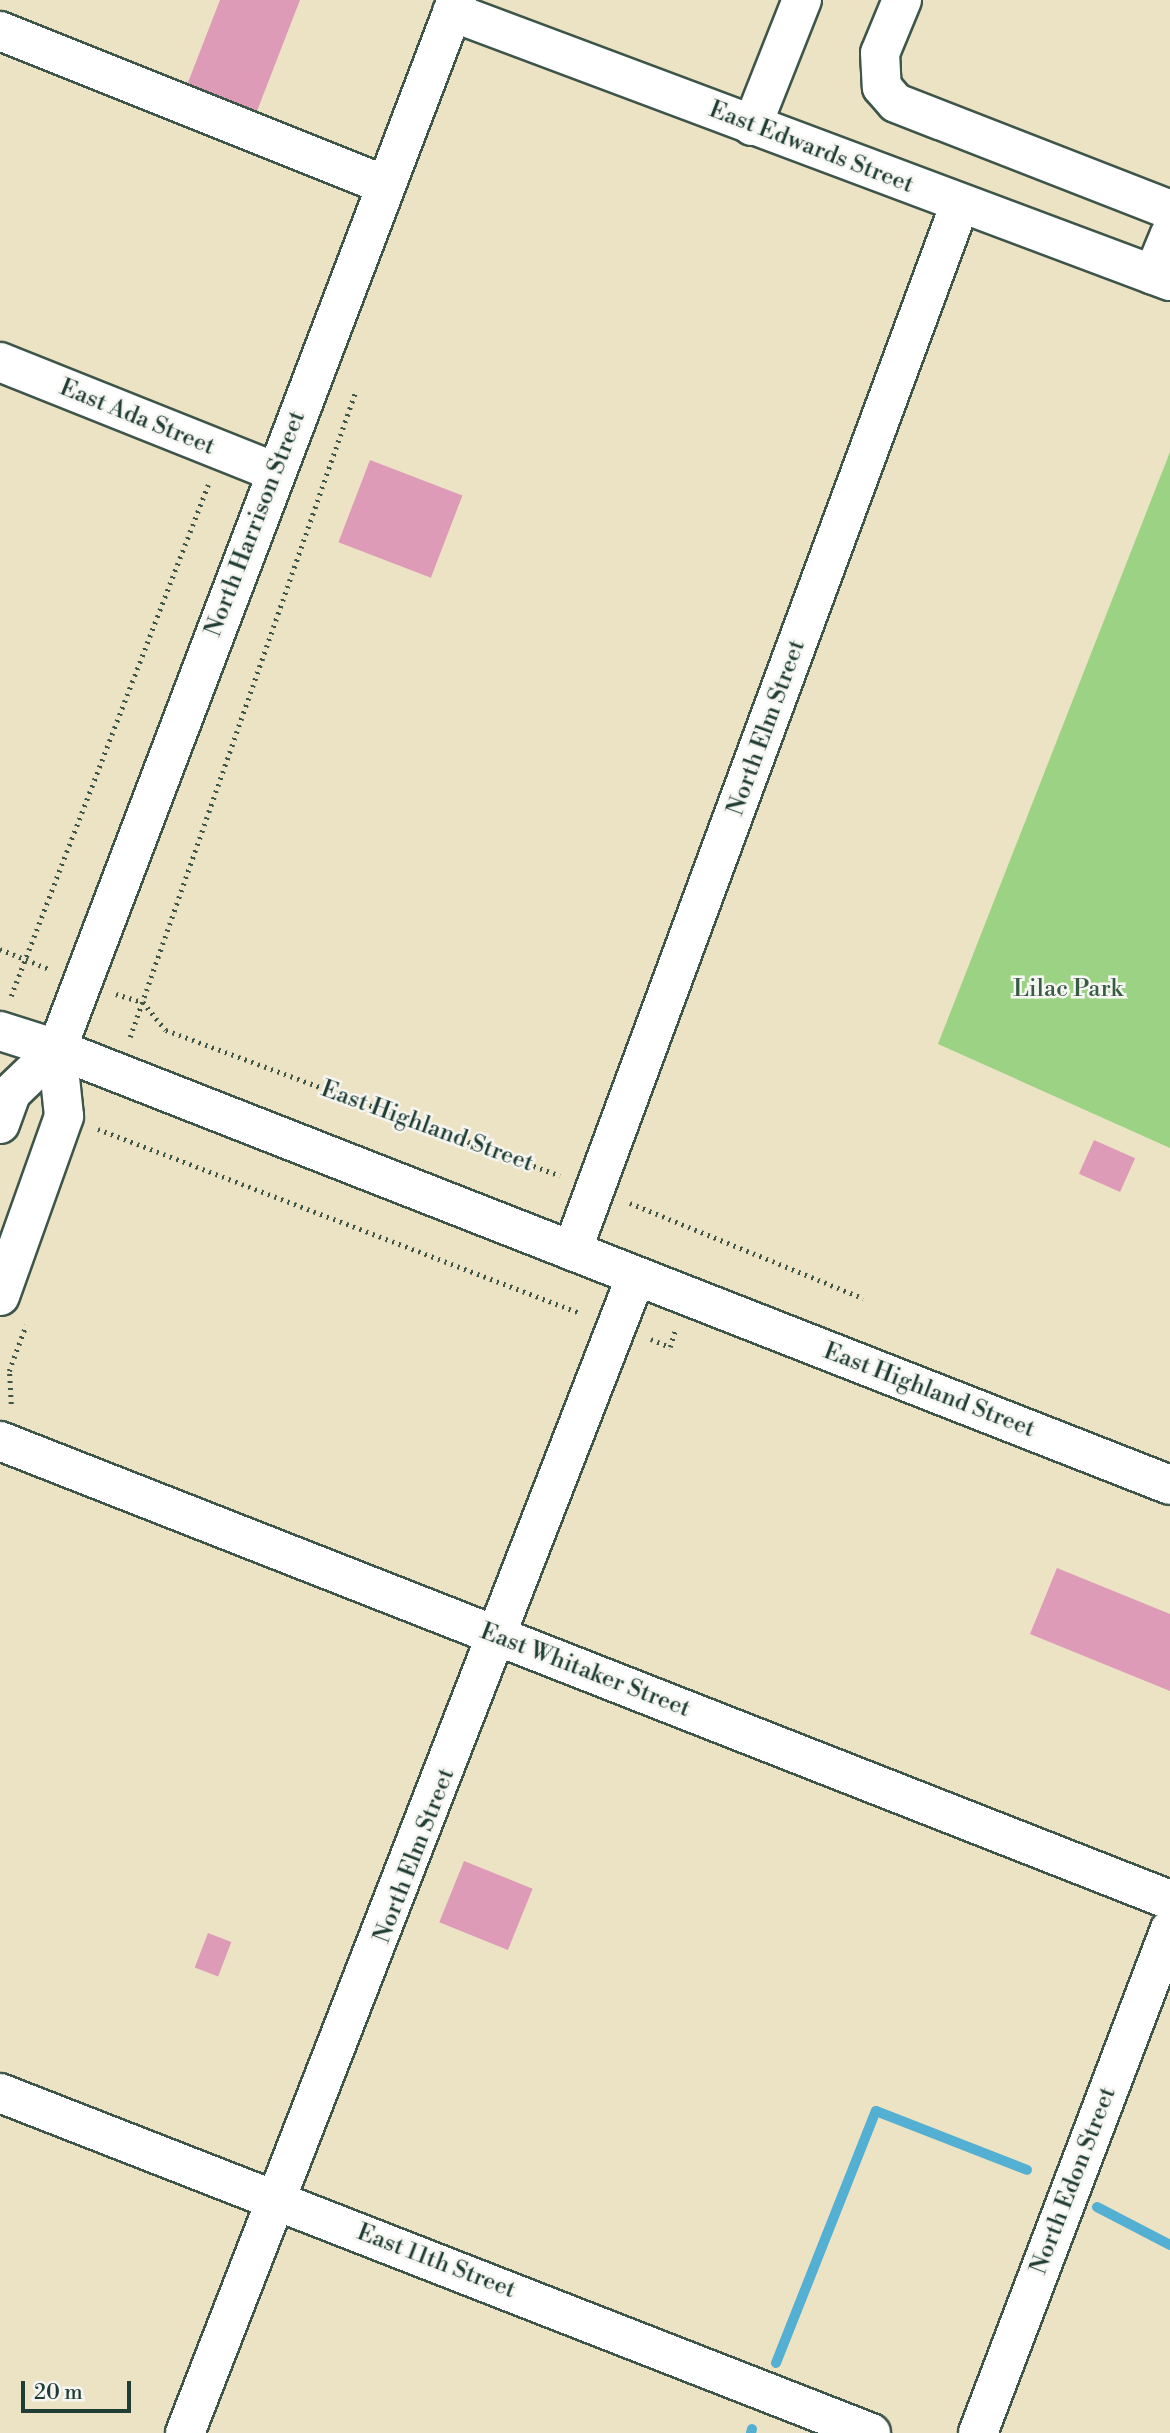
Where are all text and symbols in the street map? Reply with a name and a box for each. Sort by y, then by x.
street label: East Edwards Street [705,96,917,200]
street label: East Ada Street [55,374,219,462]
street label: North Harrison Street [200,407,312,641]
street label: North Elm Street [722,636,812,820]
park label: Lilac Park [1013,976,1123,1004]
street label: East Highland Street [317,1075,537,1179]
street label: East Highland Street [819,1337,1039,1445]
street label: East Whitaker Street [476,1618,694,1724]
street label: North Elm Street [368,1764,462,1948]
street label: North Edon Street [1025,2083,1123,2279]
street label: East 11th Street [353,2219,519,2305]
scale bar [24,2366,135,2410]
text: 20 m [34,2380,83,2406]

